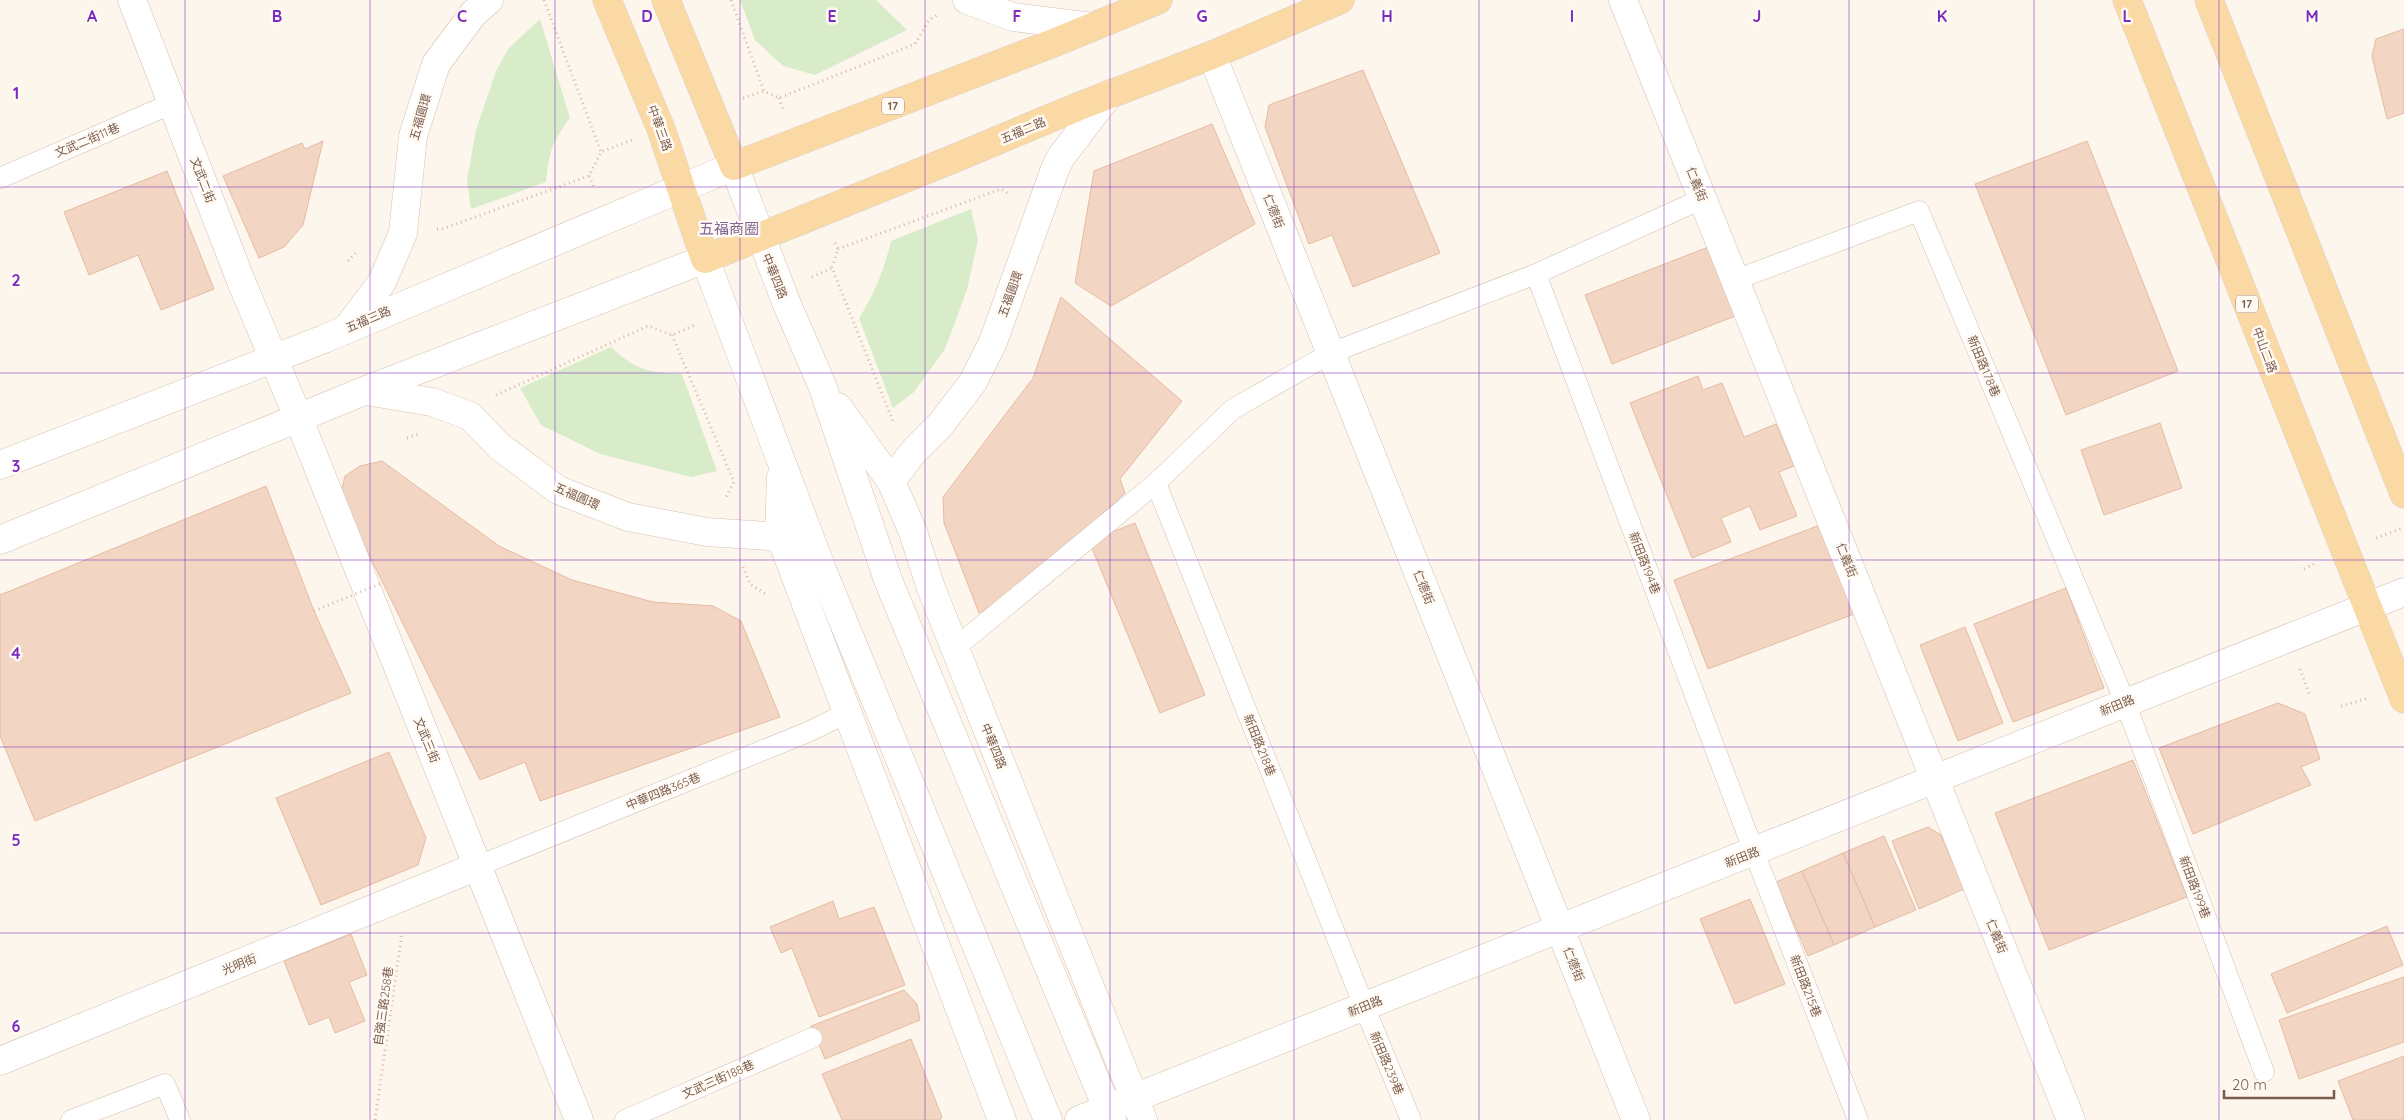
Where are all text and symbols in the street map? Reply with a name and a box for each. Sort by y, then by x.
text: A [87,6,98,26]
text: B [272,6,282,26]
text: C [457,6,467,26]
text: D [641,6,653,26]
text: E [827,6,837,26]
text: F [1013,6,1022,26]
text: G [1196,6,1208,26]
text: H [1381,6,1393,26]
text: I [1570,6,1574,26]
text: J [1753,6,1761,26]
text: K [1937,6,1947,26]
text: L [2123,6,2132,26]
text: M [2305,6,2319,26]
text: 1 [13,83,19,103]
street label: 五福圓環 [406,92,434,142]
road number: 17 [882,98,904,114]
street label: 中華三路 [645,103,675,153]
street label: 五福二路 [998,114,1048,146]
street label: 文武二街11巷 [52,120,122,160]
street label: 文武二街 [187,155,219,205]
street label: 仁義街 [1683,164,1711,204]
street label: 仁德街 [1260,191,1288,231]
district label: 五福商圈 [699,219,759,238]
street label: 中華四路 [759,251,791,301]
street label: 五福圓環 [995,269,1025,319]
text: 2 [11,270,21,290]
road number: 17 [2236,296,2258,312]
street label: 五福三路 [343,303,393,335]
street label: 中山二路 [2249,325,2281,375]
street label: 新田路178巷 [1964,333,2004,399]
text: 3 [12,456,20,476]
street label: 五福圓環 [552,479,602,513]
street label: 新田路194巷 [1626,530,1664,596]
street label: 仁義街 [1833,540,1861,580]
street label: 仁德街 [1410,567,1438,607]
text: 4 [11,643,21,663]
street label: 新田路 [2097,691,2137,719]
street label: 新田路218巷 [1241,712,1279,778]
street label: 文武三街 [411,715,443,765]
street label: 中華四路 [978,721,1010,771]
street label: 中華四路365巷 [623,769,703,813]
text: 5 [11,830,21,850]
street label: 新田路 [1723,844,1761,870]
street label: 新田路199巷 [2176,854,2214,920]
street label: 仁義街 [1983,916,2011,956]
street label: 仁德街 [1560,944,1588,984]
street label: 光明街 [219,950,259,978]
street label: 新田路215巷 [1787,953,1825,1019]
street label: 自強三路258巷 [370,966,396,1046]
street label: 新田路 [1345,992,1385,1020]
text: 6 [12,1016,21,1036]
street label: 新田路239巷 [1367,1029,1407,1097]
street label: 文武三街188巷 [680,1056,756,1102]
scale bar [2224,1068,2334,1100]
text: 20 m [2232,1075,2267,1094]

